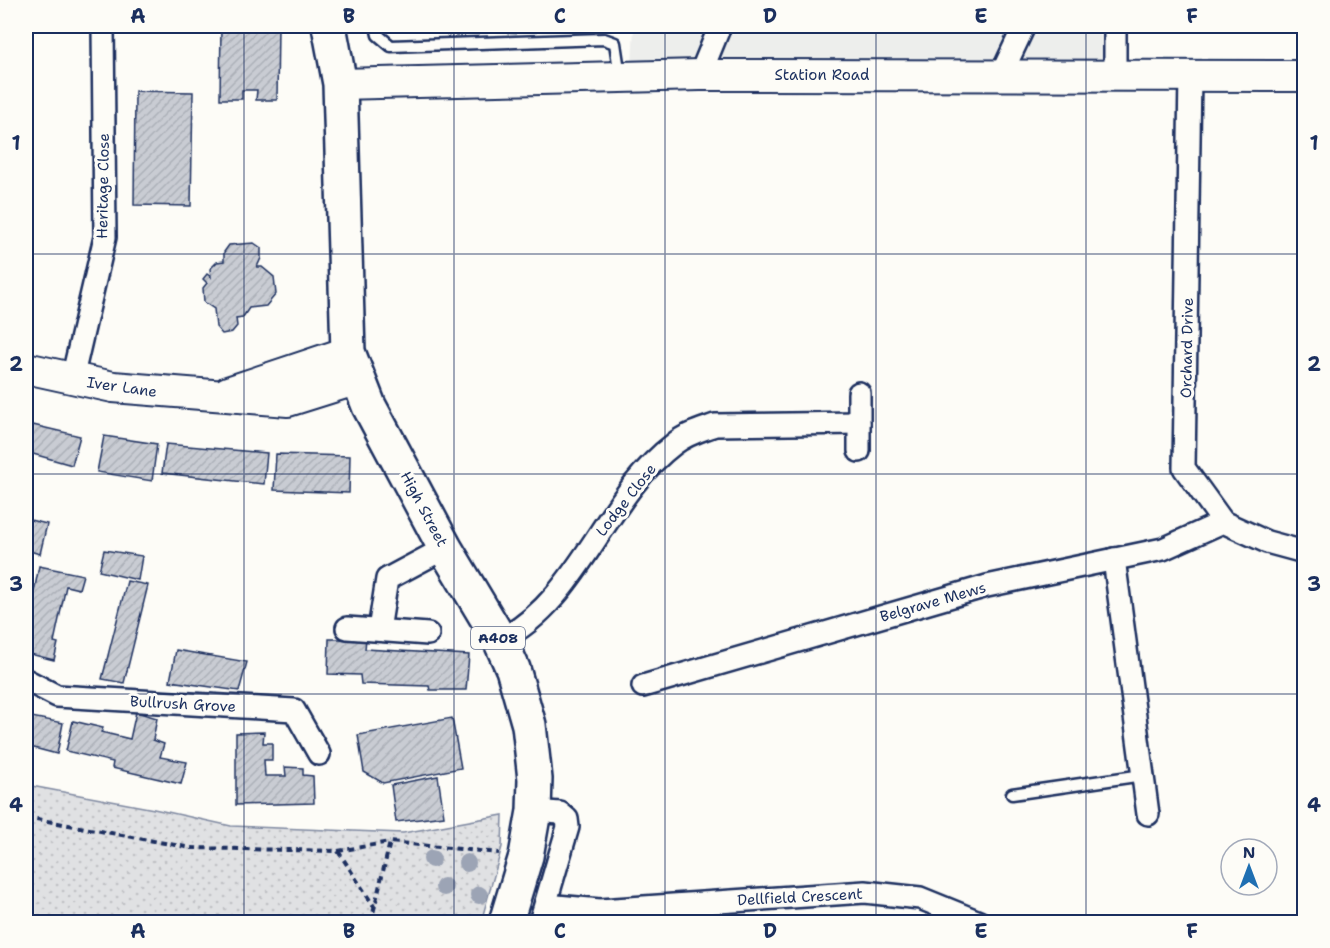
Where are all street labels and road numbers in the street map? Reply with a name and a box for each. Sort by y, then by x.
street label: Station Road [775,65,870,85]
street label: Heritage Close [92,133,114,239]
street label: Orchard Drive [1176,298,1198,398]
street label: Iver Lane [86,372,158,402]
street label: Lodge Close [591,460,661,540]
street label: High Street [396,468,452,550]
street label: Belgrave Mews [878,577,988,627]
road number: A408 [471,627,525,649]
street label: Bullrush Grove [130,691,236,717]
street label: Dellfield Crescent [737,884,863,910]

